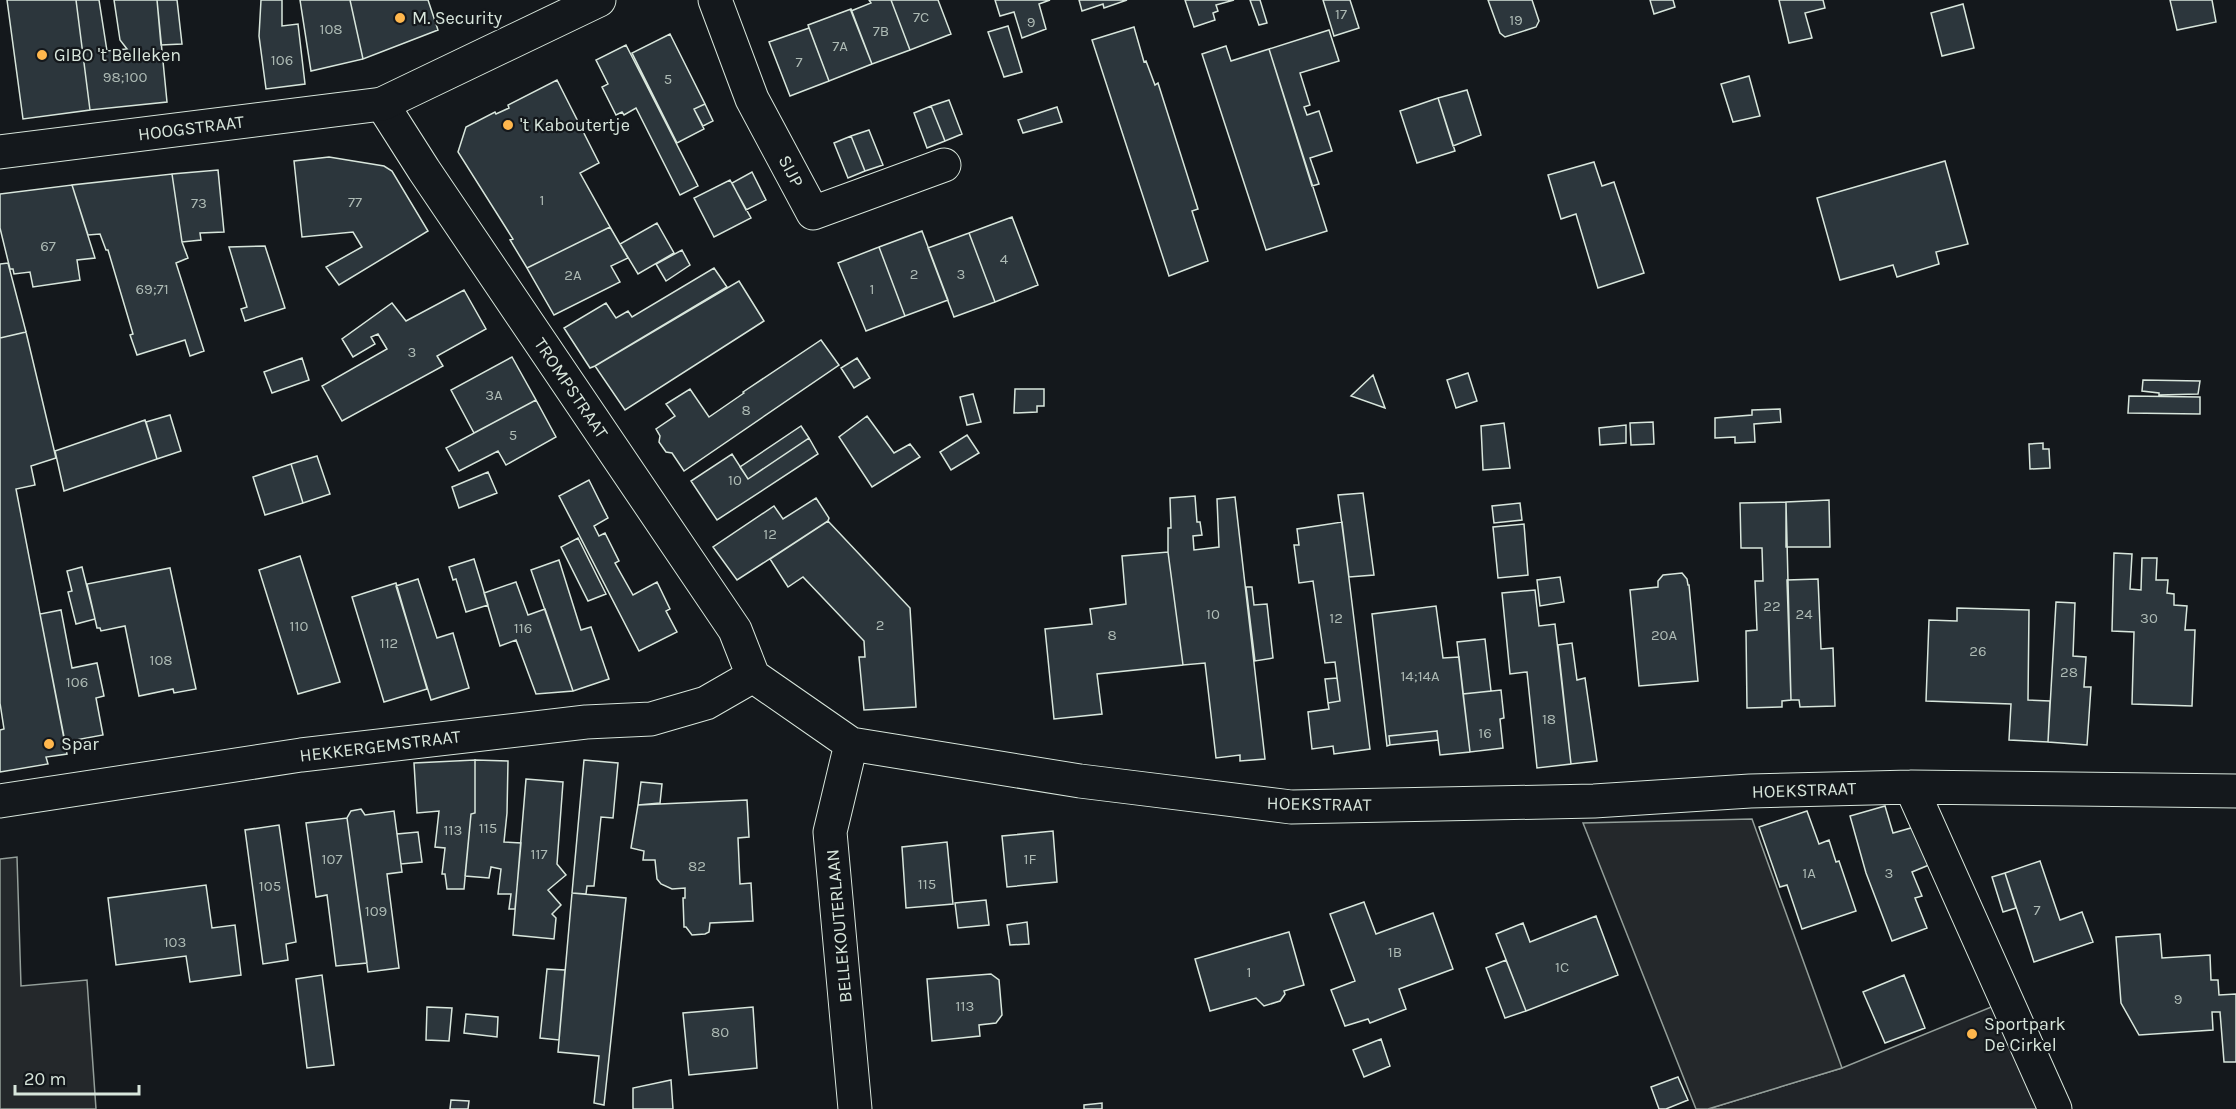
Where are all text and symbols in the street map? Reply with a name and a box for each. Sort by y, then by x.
house number: 17 [1335,5,1347,23]
place label: M. Security [412,7,503,29]
house number: 7C [913,8,929,26]
marker: M. Security [393,11,407,25]
house number: 19 [1509,11,1523,29]
house number: 9 [1027,13,1035,31]
house number: 108 [319,20,343,38]
house number: 7B [873,22,889,40]
house number: 7A [832,37,848,55]
place label: GIBO 't Belleken [54,44,181,66]
marker: GIBO 't Belleken [35,48,49,62]
house number: 106 [271,51,293,69]
house number: 7 [795,53,803,71]
house number: 98;100 [103,68,147,86]
house number: 5 [664,70,672,88]
street label: HOOGSTRAAT [137,111,245,145]
place label: 't Kaboutertje [520,114,630,136]
marker: 't Kaboutertje [501,118,515,132]
street label: SIJP [774,151,809,191]
house number: 1 [540,191,544,209]
house number: 77 [348,193,362,211]
house number: 73 [191,194,207,212]
house number: 67 [40,237,56,255]
house number: 4 [1000,250,1009,268]
house number: 2 [910,265,918,283]
house number: 3 [957,265,965,283]
house number: 2A [564,266,582,284]
house number: 69;71 [135,280,169,298]
house number: 1 [870,280,874,298]
street label: TROMPSTRAAT [529,333,613,443]
house number: 3 [408,343,416,361]
house number: 3A [485,386,503,404]
house number: 8 [741,401,751,419]
house number: 5 [509,426,517,444]
house number: 10 [728,471,742,489]
house number: 12 [763,525,777,543]
house number: 22 [1763,597,1781,615]
house number: 10 [1206,605,1220,623]
house number: 24 [1795,605,1813,623]
house number: 12 [1329,609,1343,627]
house number: 30 [2140,609,2158,627]
house number: 2 [876,616,884,634]
house number: 110 [290,617,309,635]
house number: 116 [514,619,532,637]
house number: 8 [1107,626,1117,644]
house number: 20A [1651,626,1677,644]
house number: 112 [380,634,398,652]
house number: 26 [1969,642,1987,660]
house number: 108 [149,651,173,669]
house number: 28 [2060,663,2078,681]
house number: 14;14A [1400,667,1440,685]
house number: 106 [66,673,88,691]
house number: 18 [1542,710,1556,728]
house number: 16 [1478,724,1492,742]
street label: HEKKERGEMSTRAAT [298,725,462,767]
place label: Spar [61,733,99,755]
marker: Spar [42,737,56,751]
street label: HOEKSTRAAT [1751,777,1857,803]
street label: HOEKSTRAAT [1267,792,1371,816]
house number: 115 [479,819,497,837]
house number: 113 [444,821,462,839]
house number: 117 [531,845,547,863]
street label: BELLEKOUTERLAAN [821,848,857,1004]
house number: 107 [322,850,342,868]
house number: 1F [1024,850,1037,868]
house number: 82 [688,857,706,875]
house number: 1A [1802,864,1816,882]
house number: 3 [1885,864,1893,882]
house number: 115 [918,875,936,893]
house number: 105 [259,877,281,895]
house number: 7 [2033,901,2041,919]
house number: 109 [365,902,387,920]
house number: 103 [164,933,186,951]
house number: 1B [1388,943,1402,961]
house number: 1C [1555,958,1569,976]
house number: 1 [1247,963,1251,981]
house number: 9 [2174,990,2182,1008]
house number: 113 [956,997,974,1015]
place label: Sportpark De Cirkel [1984,1013,2066,1056]
house number: 80 [711,1023,729,1041]
marker: Sportpark De Cirkel [1965,1027,1979,1041]
scale bar [15,1058,140,1096]
text: 20 m [24,1068,66,1090]

